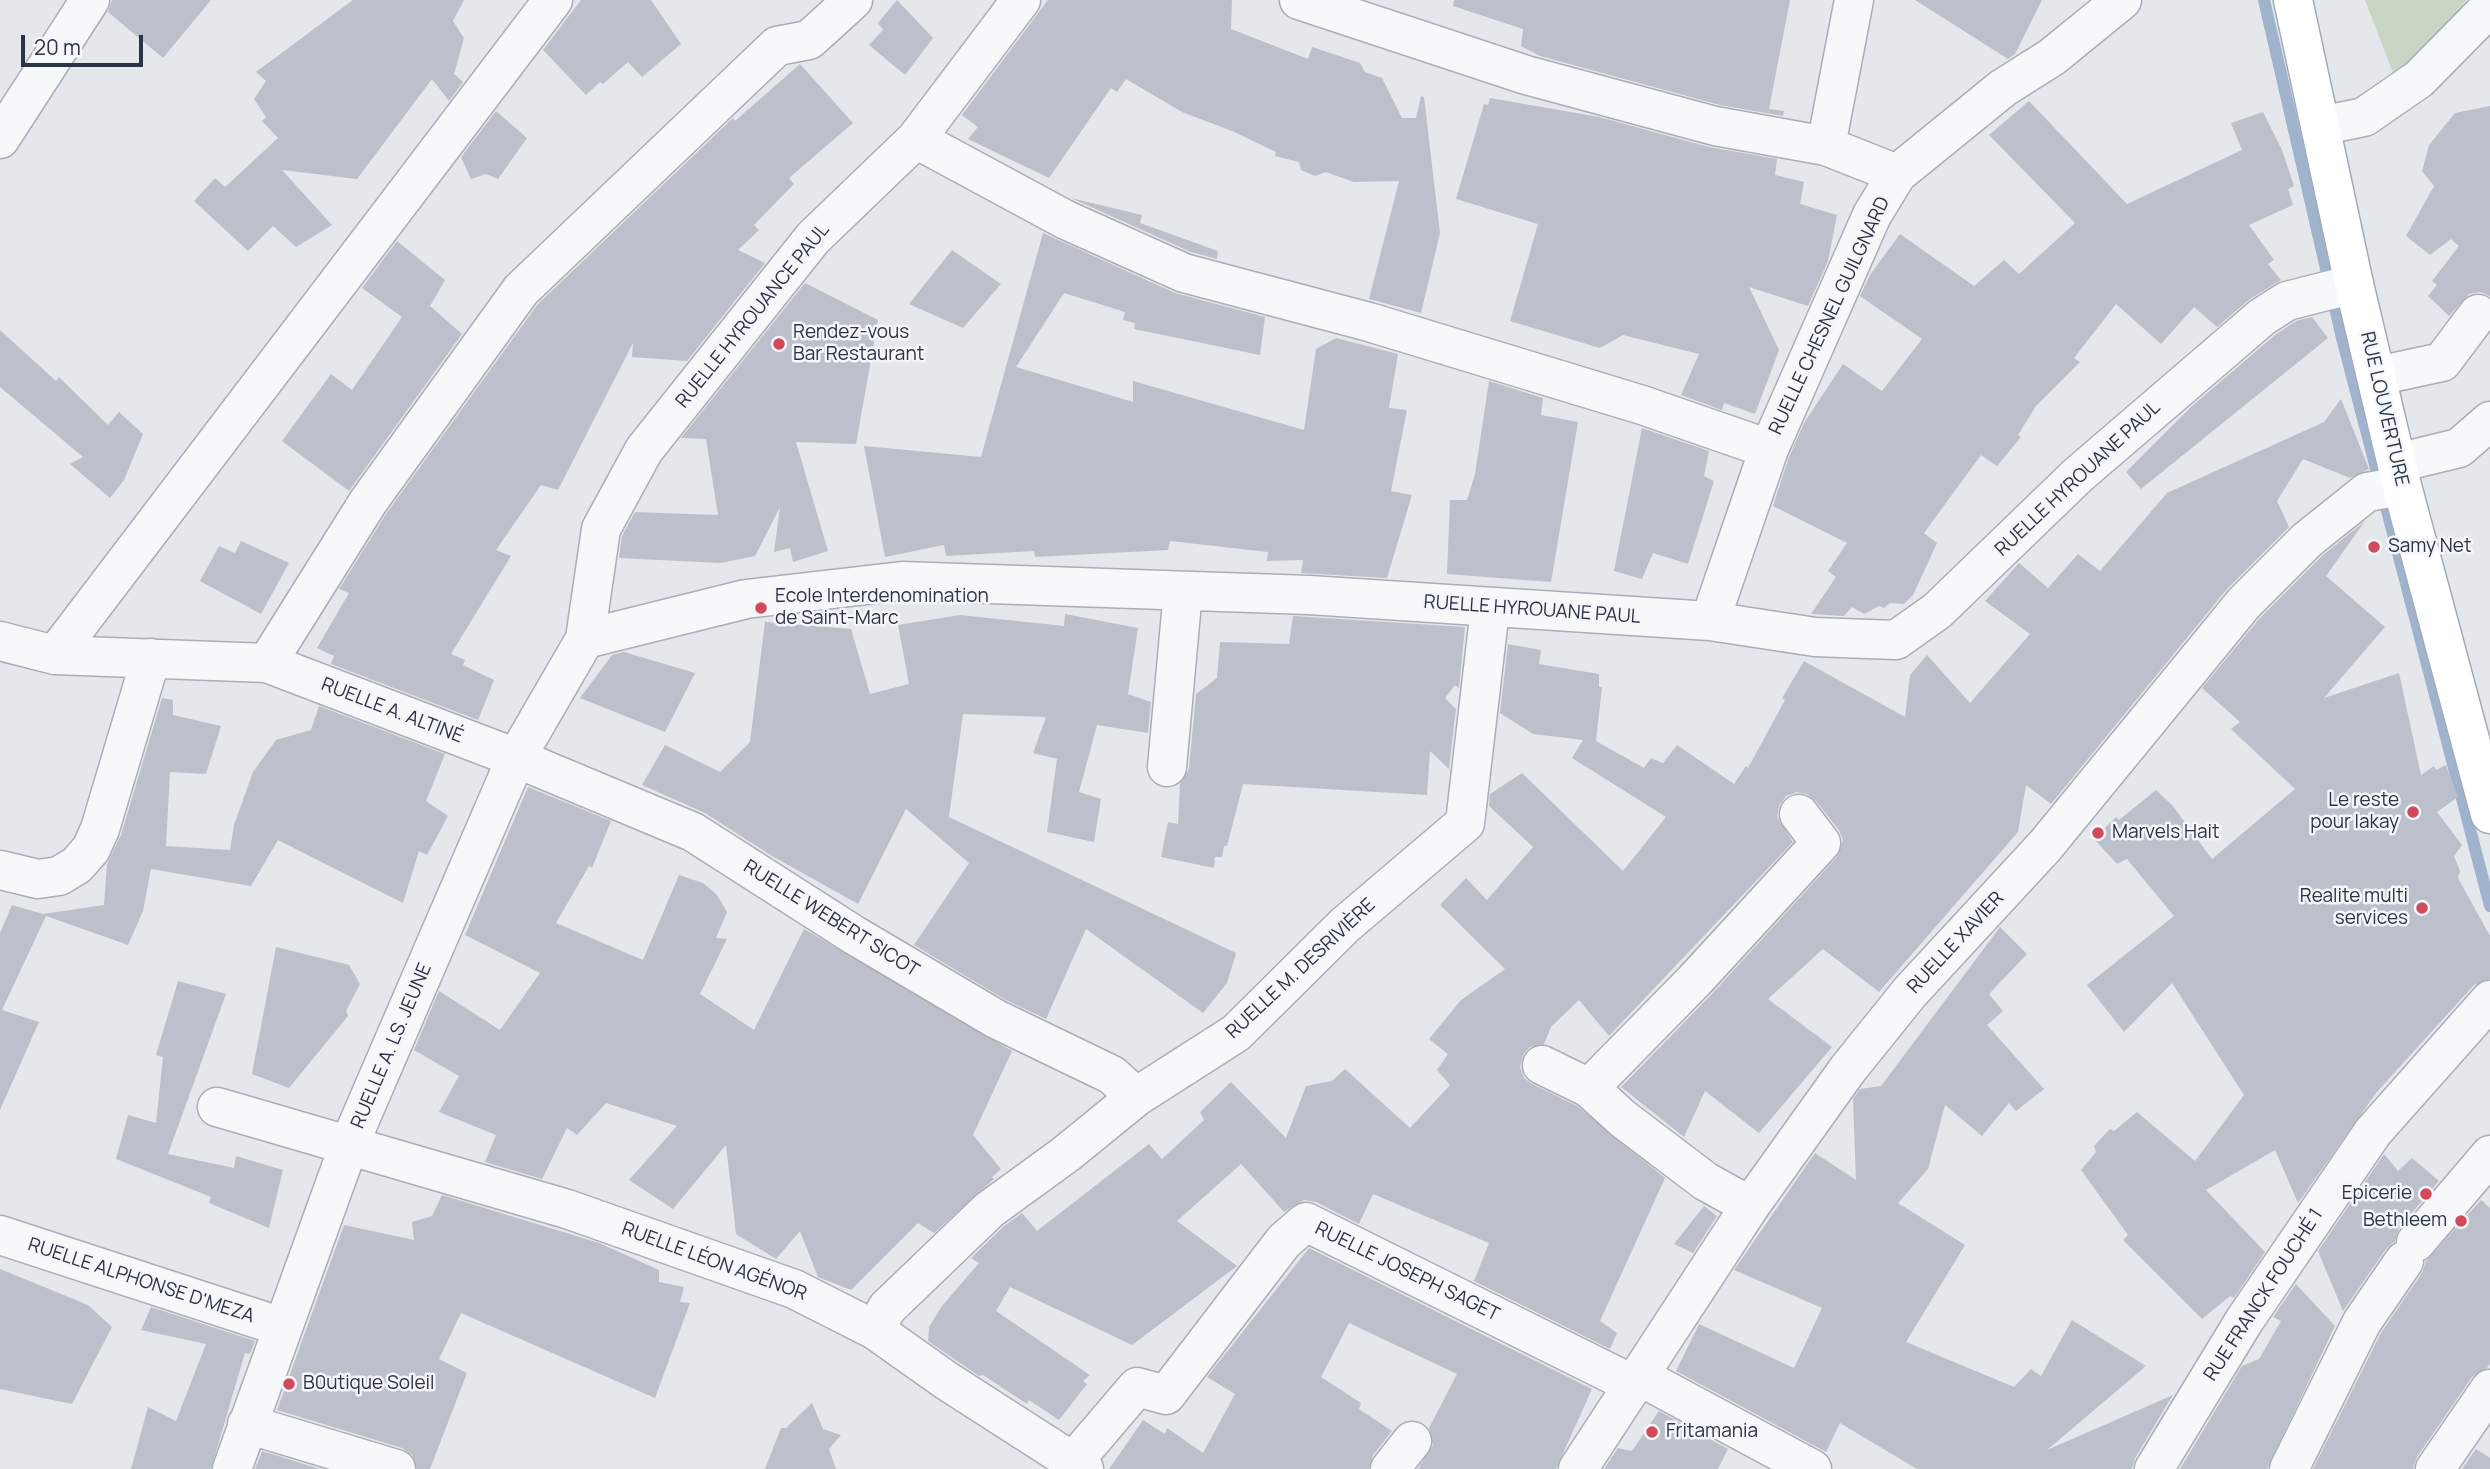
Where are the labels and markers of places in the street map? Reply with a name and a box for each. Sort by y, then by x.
place label: Rendez-vous Bar Restaurant [793,322,924,366]
marker: Rendez-vous Bar Restaurant [771,336,787,352]
place label: Samy Net [2388,536,2472,558]
marker: Samy Net [2366,539,2382,555]
place label: Ecole Interdenomination de Saint-Marc [775,586,989,630]
marker: Ecole Interdenomination de Saint-Marc [753,600,769,616]
place label: Le reste pour lakay [2310,790,2399,834]
marker: Le reste pour lakay [2405,804,2421,820]
place label: Marvels Hait [2112,822,2220,844]
marker: Marvels Hait [2090,825,2106,841]
place label: Realite multi services [2300,886,2408,930]
marker: Realite multi services [2414,900,2430,916]
place label: Epicerie [2342,1183,2412,1205]
marker: Epicerie [2418,1186,2434,1202]
place label: Bethleem [2363,1210,2447,1232]
marker: Bethleem [2453,1213,2469,1229]
place label: B0utique Soleil [303,1373,434,1395]
marker: B0utique Soleil [281,1376,297,1392]
place label: Fritamania [1666,1421,1758,1443]
marker: Fritamania [1644,1424,1660,1440]

